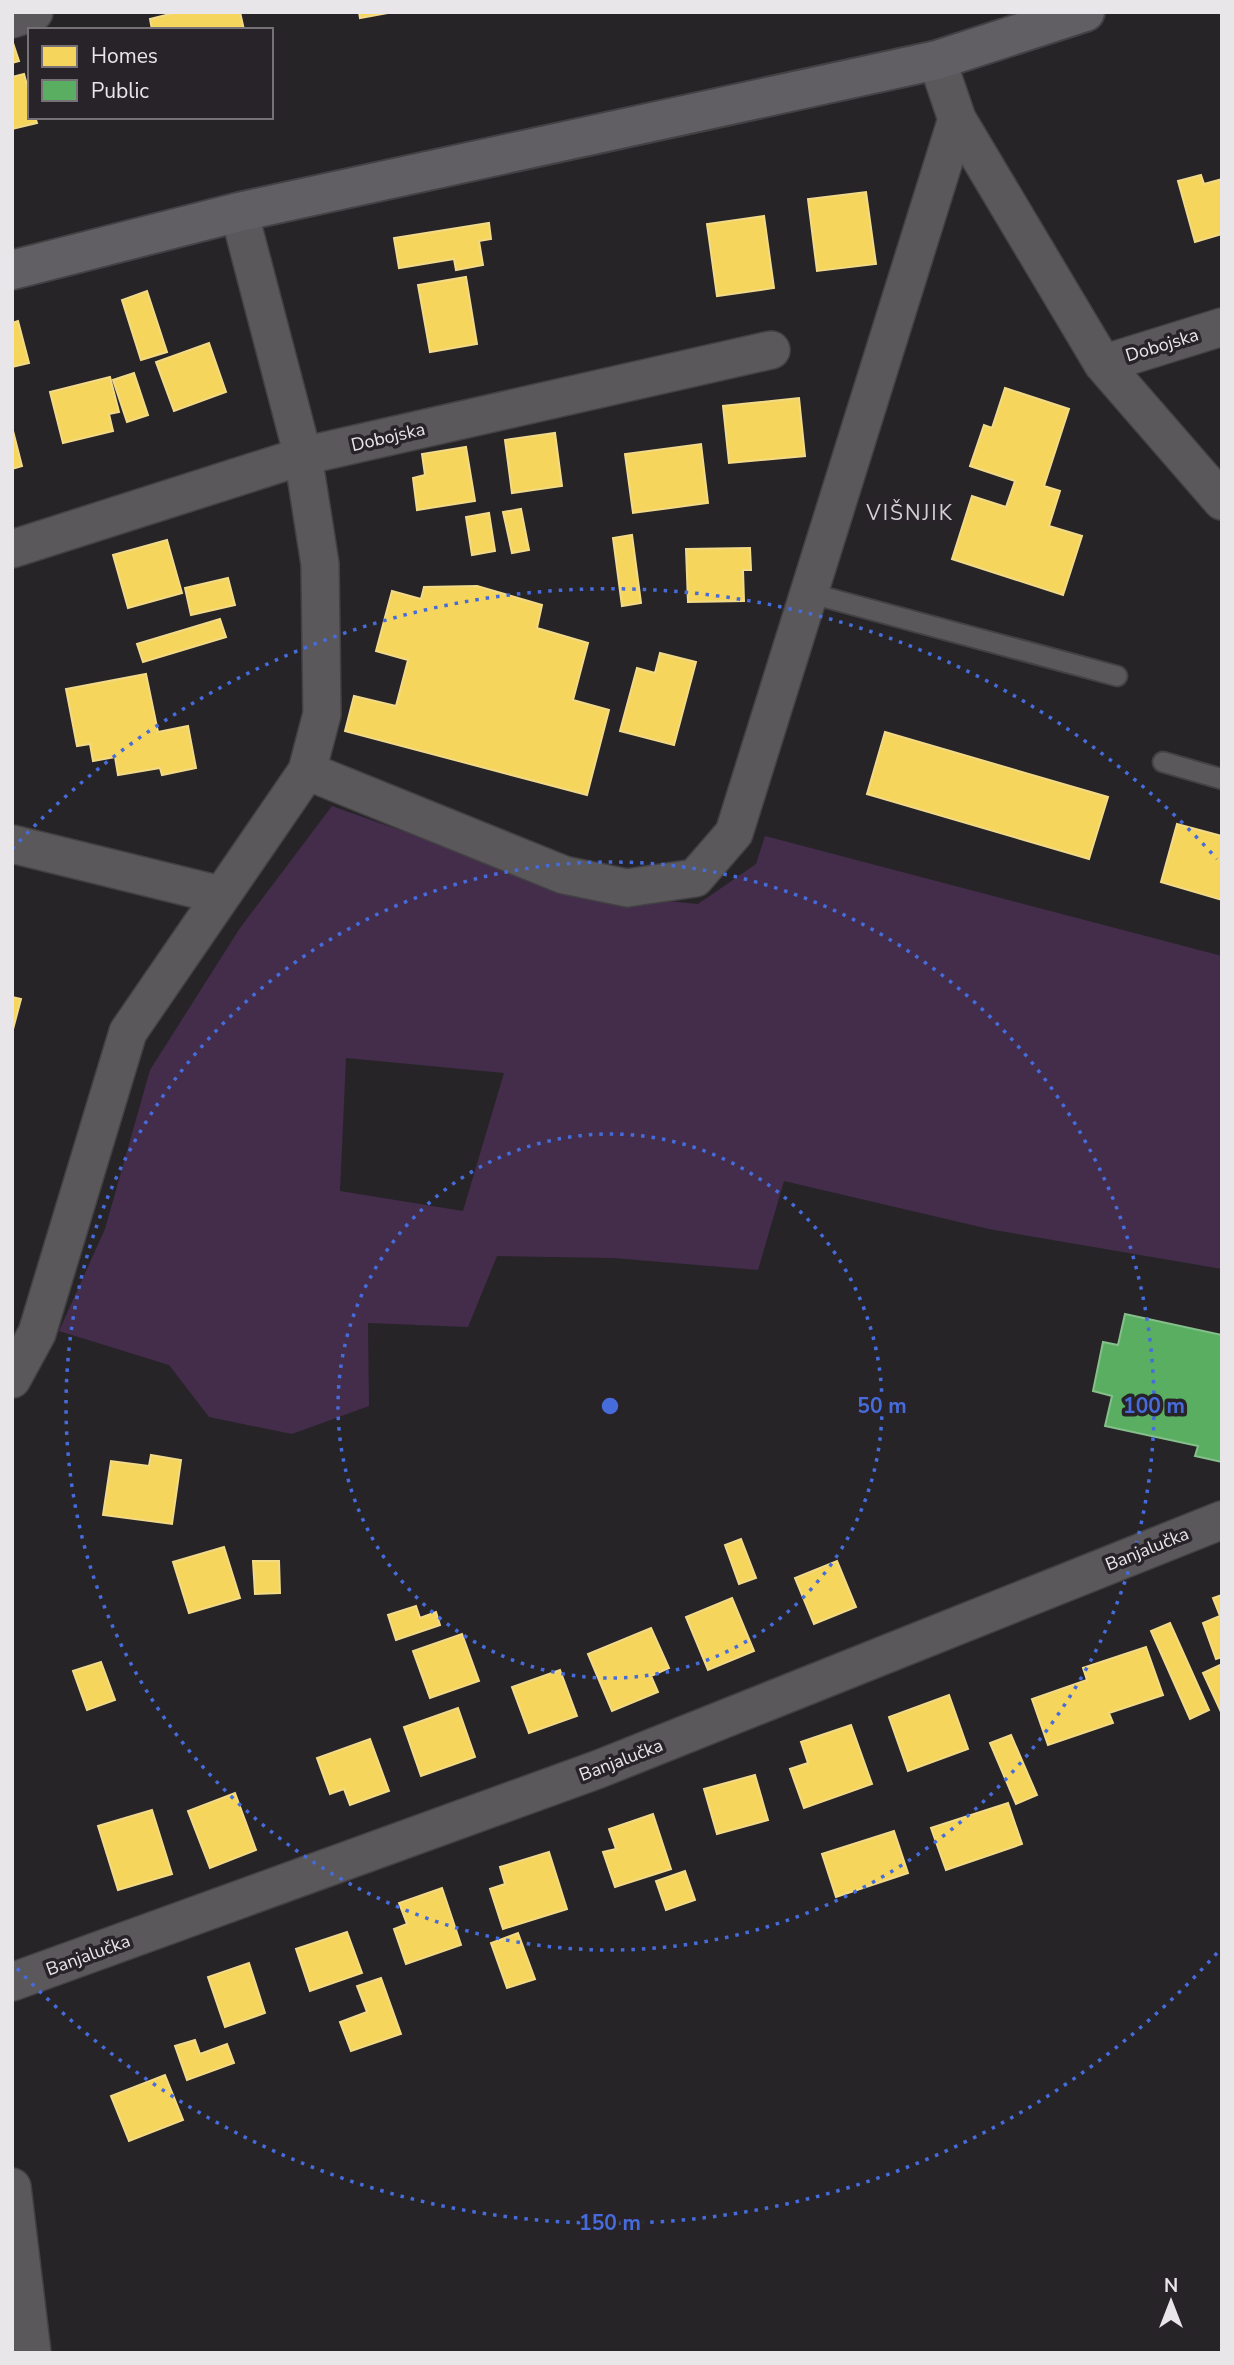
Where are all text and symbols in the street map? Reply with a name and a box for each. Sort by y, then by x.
legend [28,28,273,119]
text: Homes [91,42,158,70]
text: Public [91,77,149,105]
street label: Dobojska [1123,323,1201,367]
street label: Dobojska [349,417,427,457]
district label: VIŠNJIK [865,499,954,527]
text: 50 m [857,1392,907,1420]
text: 100 m [1123,1392,1185,1420]
centre of rings [598,1394,622,1418]
street label: Banjalučka [1102,1521,1192,1577]
street label: Banjalučka [576,1733,666,1787]
street label: Banjalučka [43,1929,133,1981]
text: 150 m [579,2209,641,2237]
north arrow [1136,2267,1206,2337]
text: N [1164,2273,1178,2299]

